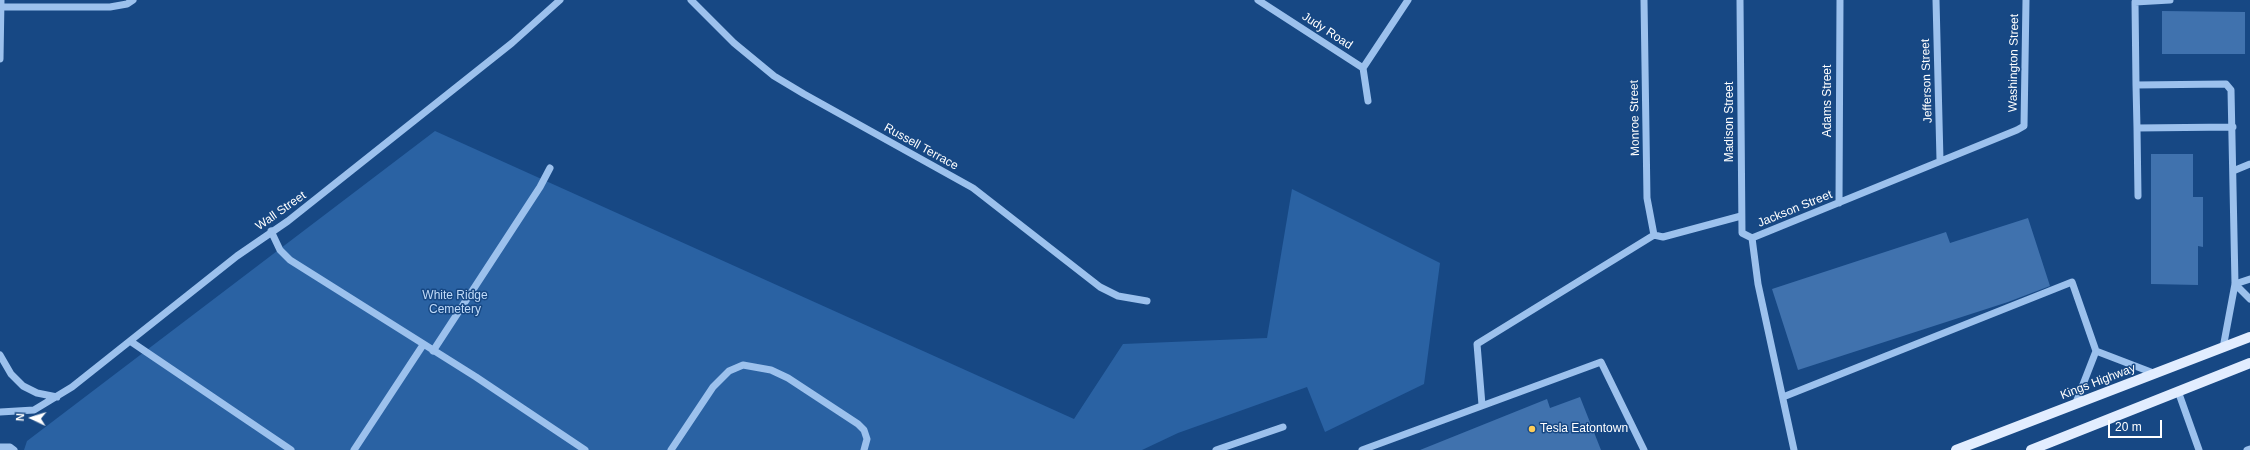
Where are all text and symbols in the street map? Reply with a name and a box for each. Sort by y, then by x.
street label: Judy Road [1299,9,1355,53]
street label: Washington Street [2006,14,2022,112]
street label: Jefferson Street [1918,39,1936,123]
street label: Adams Street [1821,65,1835,137]
street label: Monroe Street [1627,80,1643,156]
street label: Madison Street [1723,82,1737,162]
street label: Russell Terrace [881,121,961,173]
street label: Jackson Street [1756,187,1834,231]
street label: Wall Street [253,188,309,234]
park label: White Ridge Cemetery [422,289,488,317]
street label: Kings Highway [2058,361,2138,403]
north arrow [12,398,52,438]
scale bar [2110,412,2164,438]
text: N [14,413,26,422]
text: 20 m [2115,420,2142,434]
place label: Tesla Eatontown [1540,422,1628,436]
marker: Tesla Eatontown [1527,424,1537,434]

